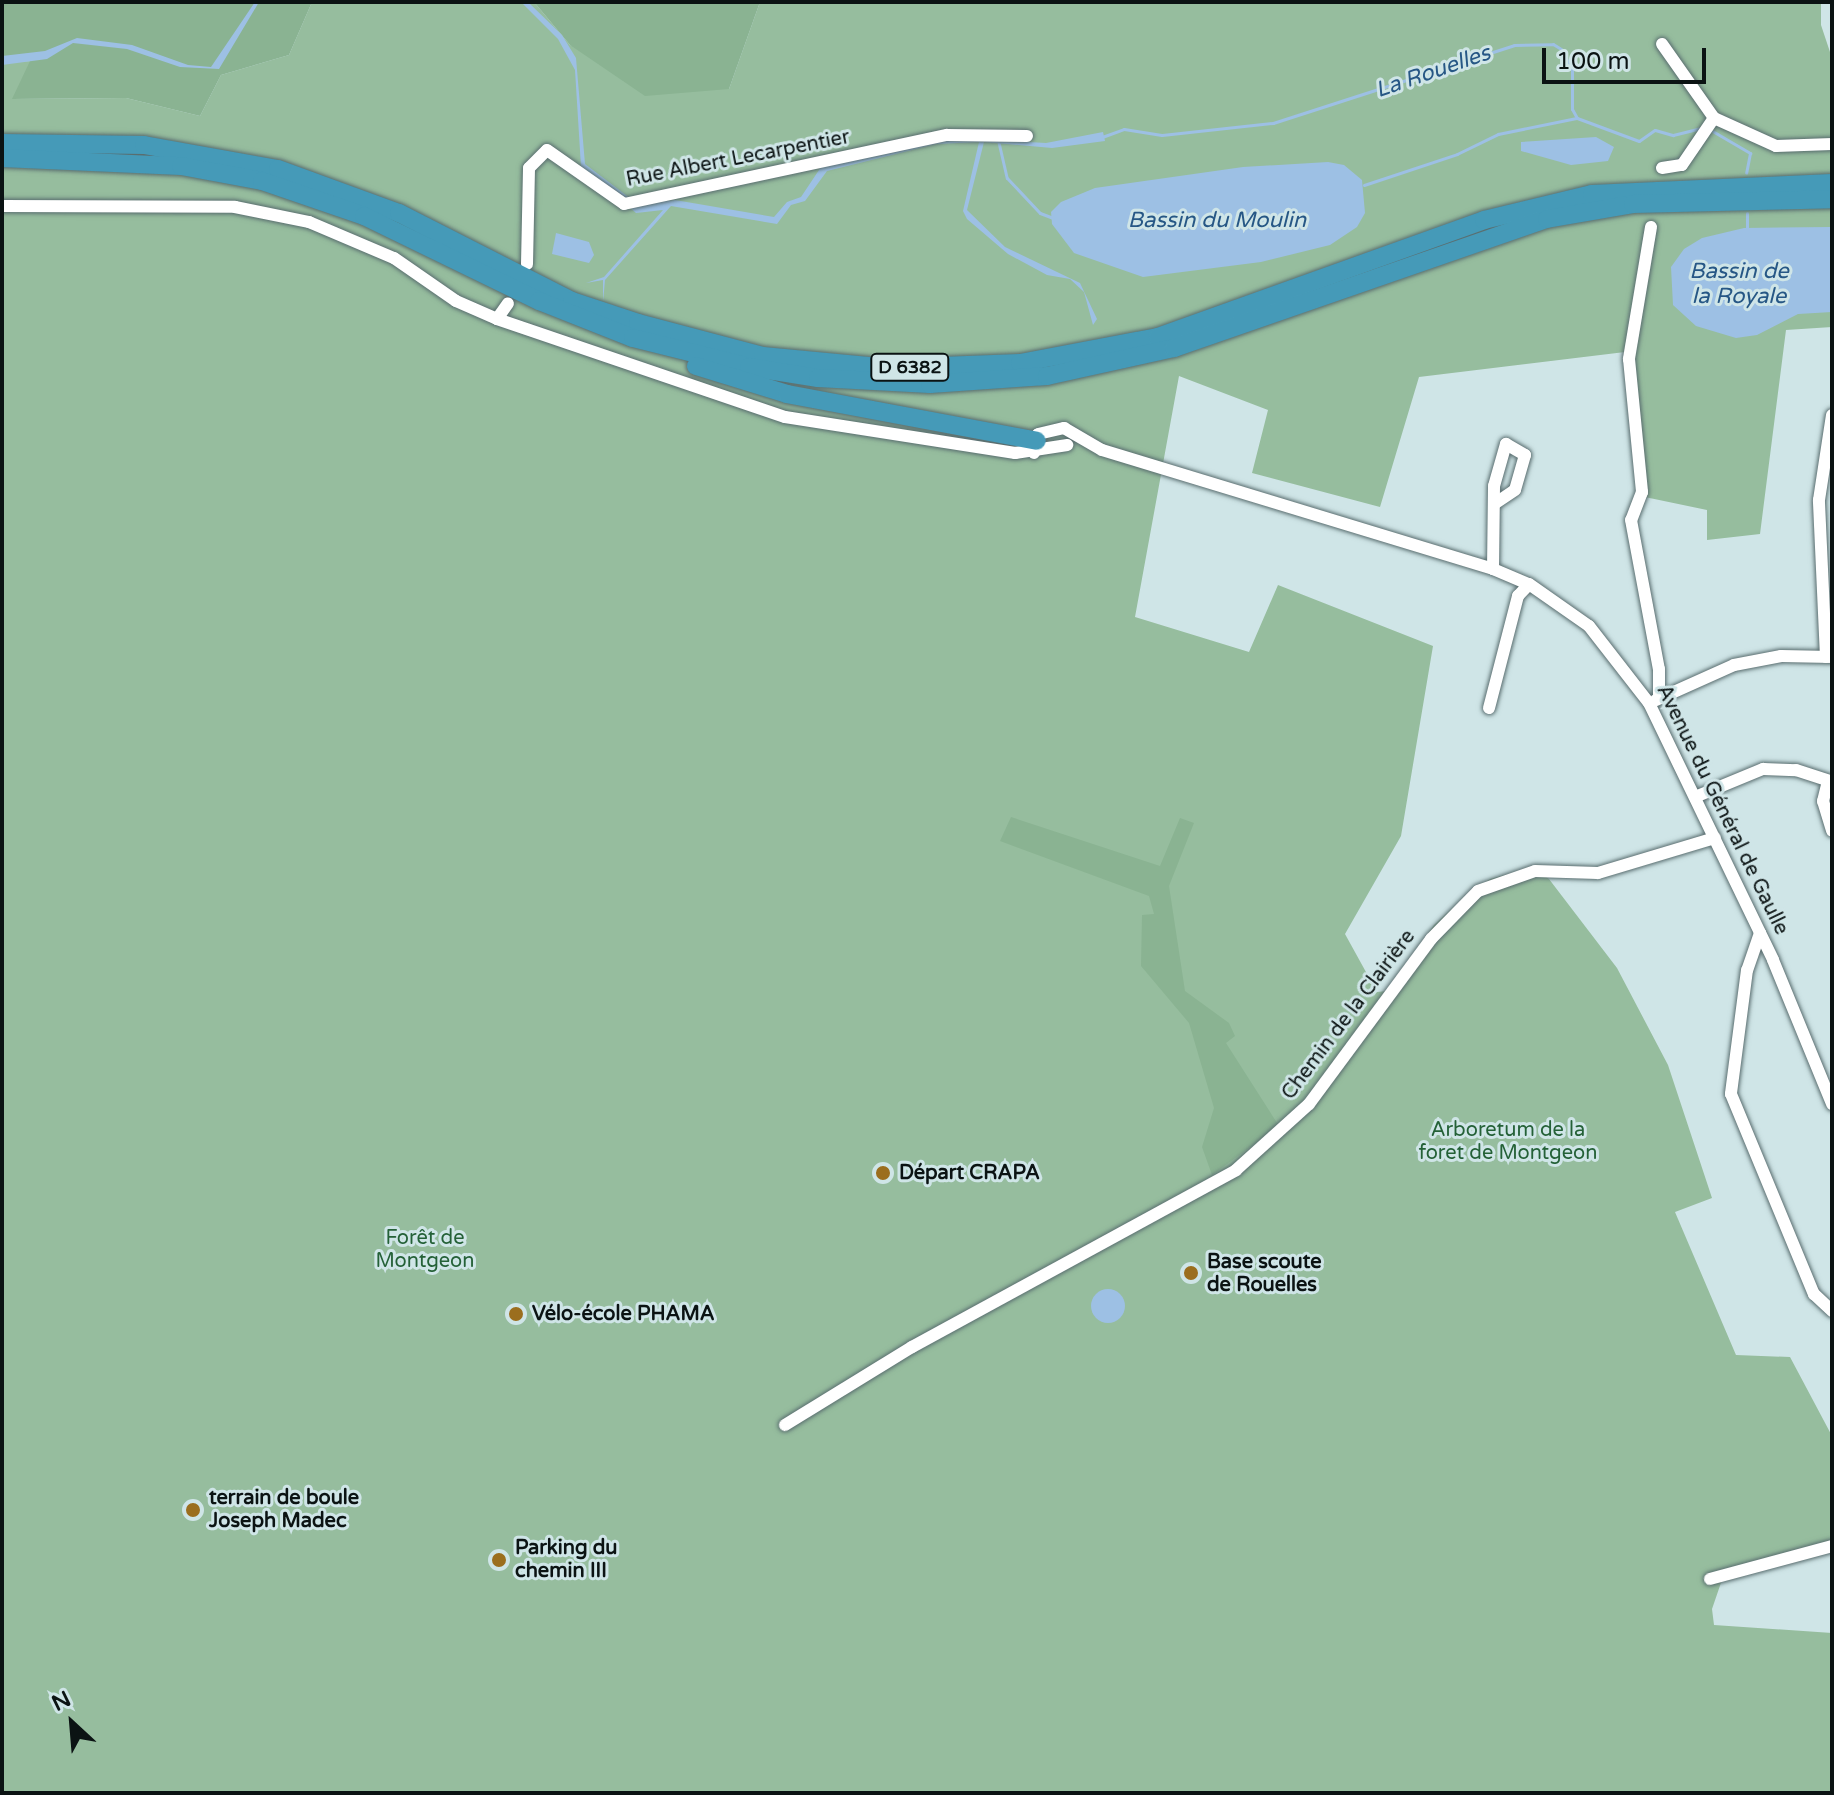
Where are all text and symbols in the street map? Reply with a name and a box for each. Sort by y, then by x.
scale bar [1546,32,1710,82]
water label: La Rouelles [1372,40,1494,104]
text: 100 m [1556,47,1630,76]
street label: Rue Albert Lecarpentier [624,126,852,192]
water label: Bassin du Moulin [1128,208,1306,234]
water label: Bassin de la Royale [1689,258,1789,310]
road number: D 6382 [870,353,950,381]
street label: Avenue du Général de Gaulle [1651,681,1793,939]
street label: Chemin de la Clairière [1277,925,1421,1105]
park label: Arboretum de la foret de Montgeon [1419,1118,1597,1165]
place label: Départ CRAPA [899,1161,1040,1185]
marker: Départ CRAPA [874,1164,892,1182]
park label: Forêt de Montgeon [376,1227,474,1274]
place label: Base scoute de Rouelles [1207,1250,1322,1297]
marker: Base scoute de Rouelles [1182,1264,1200,1282]
place label: Vélo-école PHAMA [532,1302,715,1326]
marker: Vélo-école PHAMA [507,1305,525,1323]
place label: terrain de boule Joseph Madec [209,1486,359,1533]
marker: terrain de boule Joseph Madec [184,1501,202,1519]
place label: Parking du chemin III [515,1536,617,1583]
marker: Parking du chemin III [490,1551,508,1569]
north arrow [32,1683,112,1763]
text: N [48,1686,75,1717]

